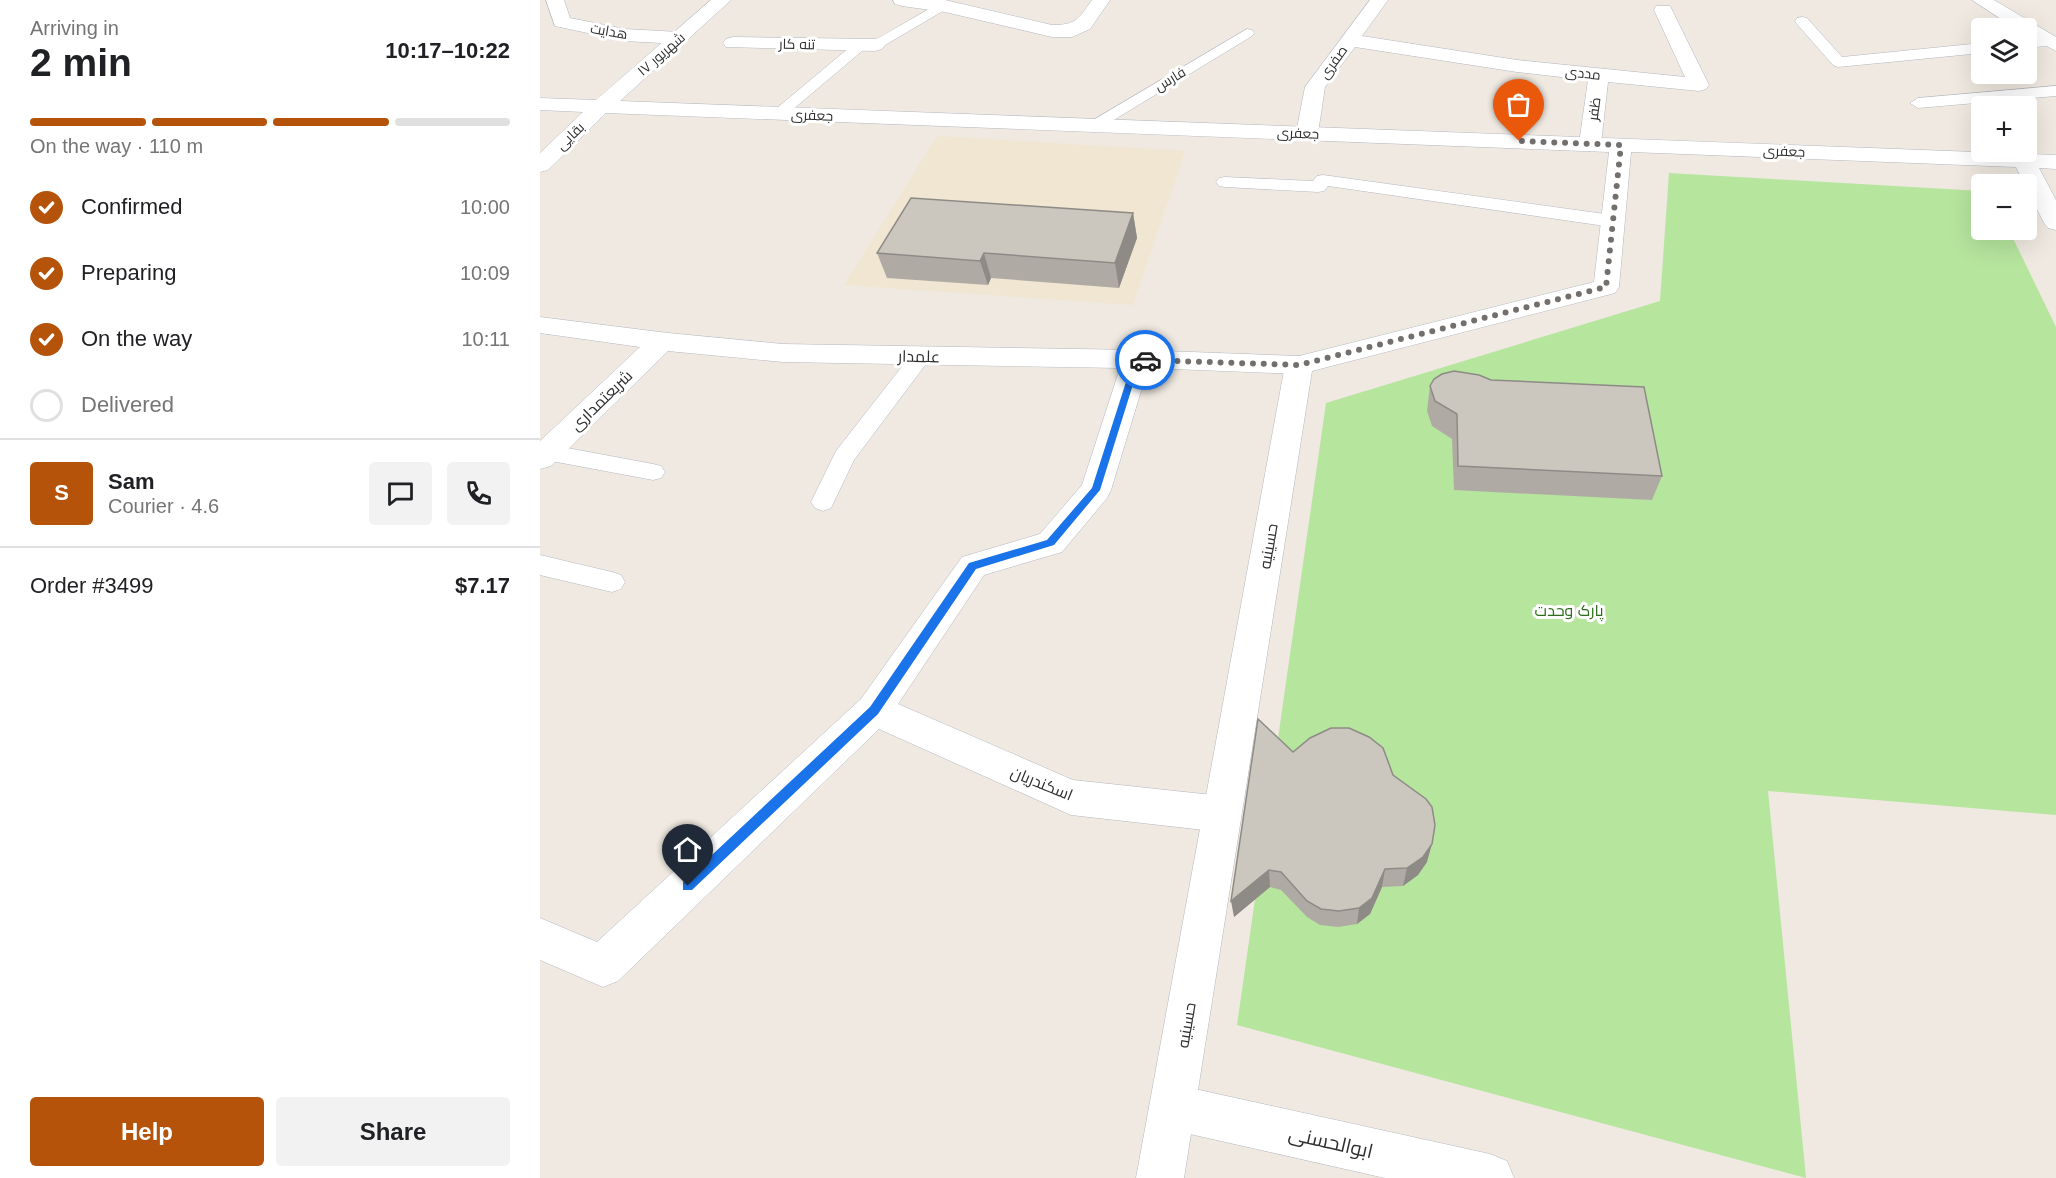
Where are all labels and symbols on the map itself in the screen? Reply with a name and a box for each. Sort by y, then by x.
street label: هدایت [589,20,629,42]
street label: ۱۷ شهریور [634,29,688,79]
street label: تنه کار [778,36,816,52]
street label: صفری [1316,42,1350,82]
street label: مددی [1564,63,1602,83]
street label: فارس [1152,64,1188,94]
pin [1493,79,1544,141]
street label: ظفر [1585,96,1603,123]
street label: جعفری [791,106,833,124]
street label: بقایی [553,119,587,153]
street label: جعفری [1277,124,1319,142]
street label: جعفری [1763,142,1805,160]
courier [1115,330,1175,390]
street label: علمدار [897,348,940,366]
street label: شریعتمداری [567,367,637,435]
street label: حسینیه [1256,522,1282,570]
park label: پارک وحدت [1535,602,1604,622]
street label: اسکندریان [1008,763,1075,805]
pin [662,824,713,886]
street label: حسینیه [1174,1001,1200,1049]
street label: ابوالحسنی [1286,1122,1375,1164]

